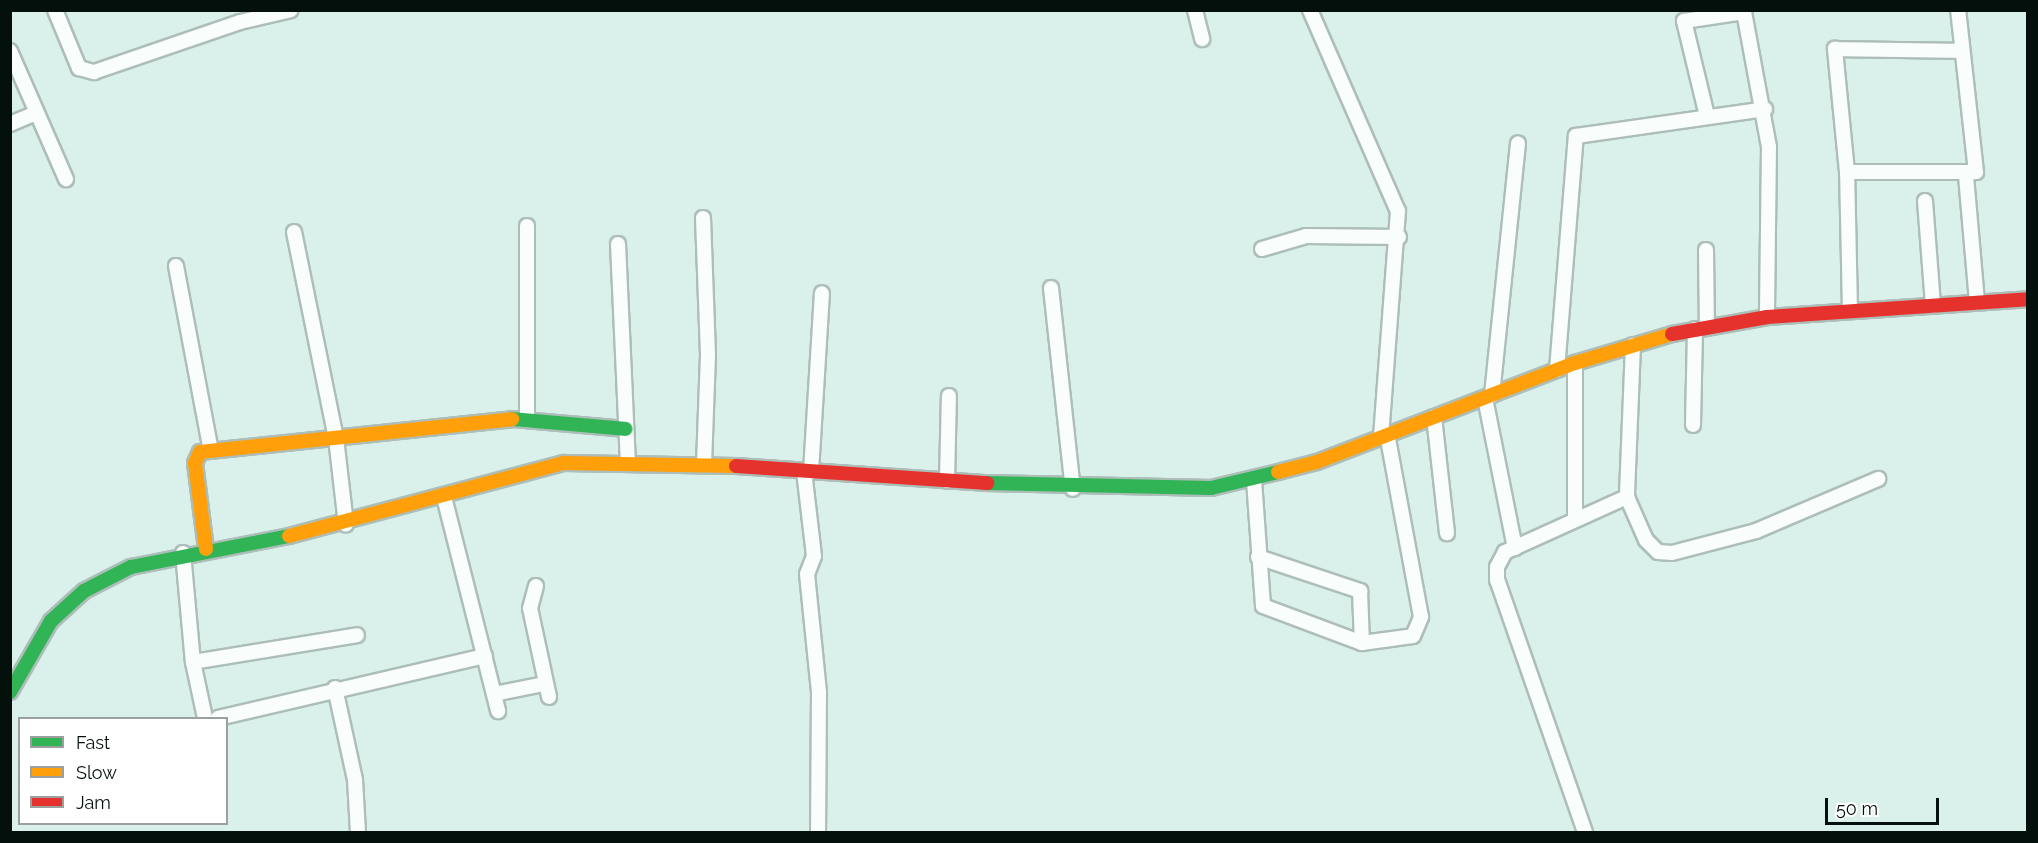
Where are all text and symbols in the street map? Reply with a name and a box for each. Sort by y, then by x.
legend [18,717,228,825]
text: Fast [76,732,110,753]
text: Slow [76,762,117,783]
scale bar [1828,786,1942,824]
text: Jam [76,792,111,813]
text: 50 m [1836,798,1878,819]

